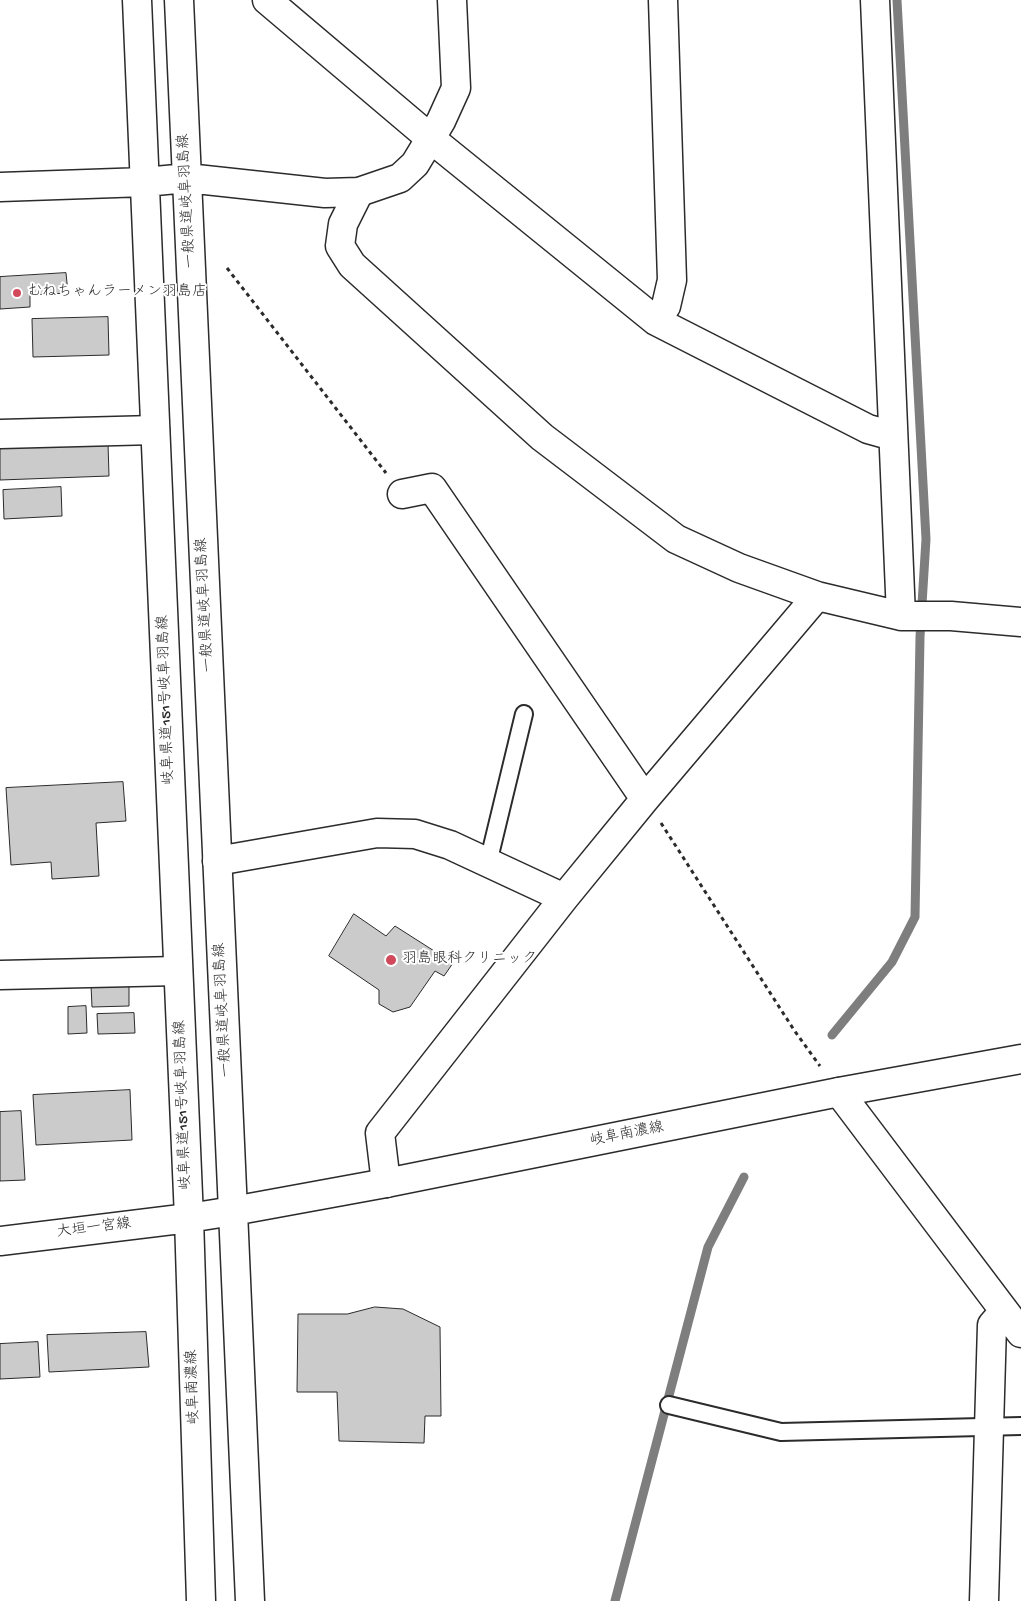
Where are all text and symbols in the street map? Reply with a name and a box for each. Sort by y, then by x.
street label: 一般県道岐阜羽島線 [175,133,201,269]
place label: むねちゃんラーメン羽島店 [27,284,207,302]
marker: むねちゃんラーメン羽島店 [11,287,23,299]
street label: 一般県道岐阜羽島線 [193,537,219,673]
street label: 岐阜県道151号岐阜羽島線 [155,615,179,785]
street label: 一般県道岐阜羽島線 [211,942,237,1078]
place label: 羽島眼科クリニック [402,951,537,969]
marker: 羽島眼科クリニック [384,953,398,967]
street label: 岐阜県道151号岐阜羽島線 [172,1020,196,1190]
street label: 岐阜南濃線 [588,1119,666,1151]
street label: 大垣一宮線 [56,1215,132,1243]
street label: 岐阜南濃線 [184,1349,204,1425]

